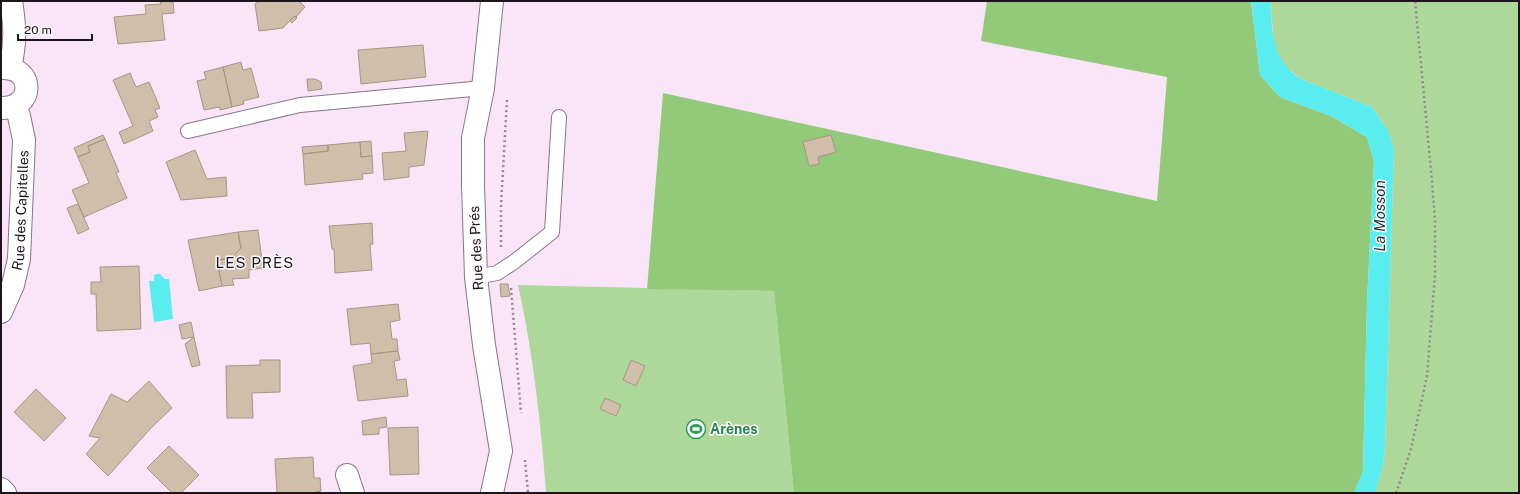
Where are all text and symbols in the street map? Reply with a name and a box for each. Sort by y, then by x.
scale bar [18,16,92,42]
text: 20 m [24,23,52,37]
street label: Rue des Capitelles [9,150,32,272]
water label: La Mosson [1371,180,1388,252]
street label: Rue des Prés [466,205,486,291]
district label: LES PRÈS [216,254,294,271]
sports icon: Arènes [685,418,707,440]
place label: Arènes [710,421,758,437]

